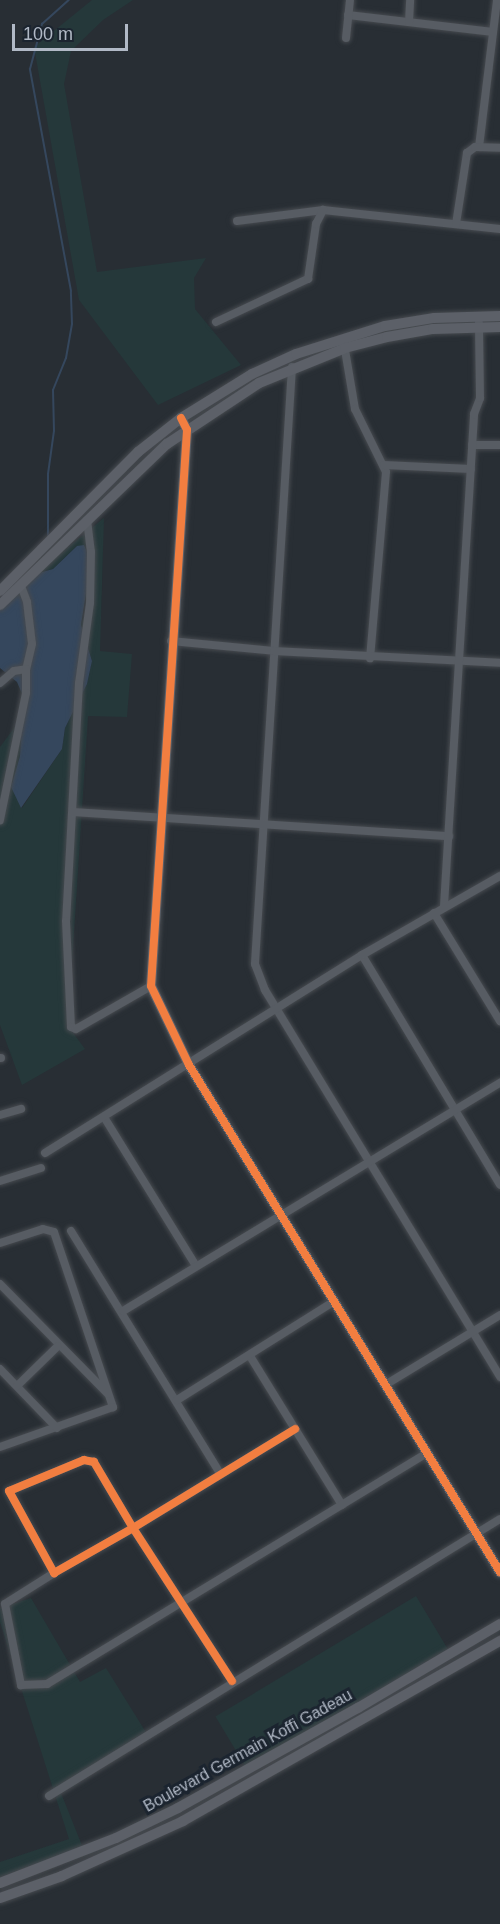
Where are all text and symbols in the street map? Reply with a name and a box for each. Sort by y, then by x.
scale bar [15,12,130,50]
text: 100 m [23,24,73,44]
street label: Boulevard Germain Koffi Gadeau [140,1686,356,1816]

